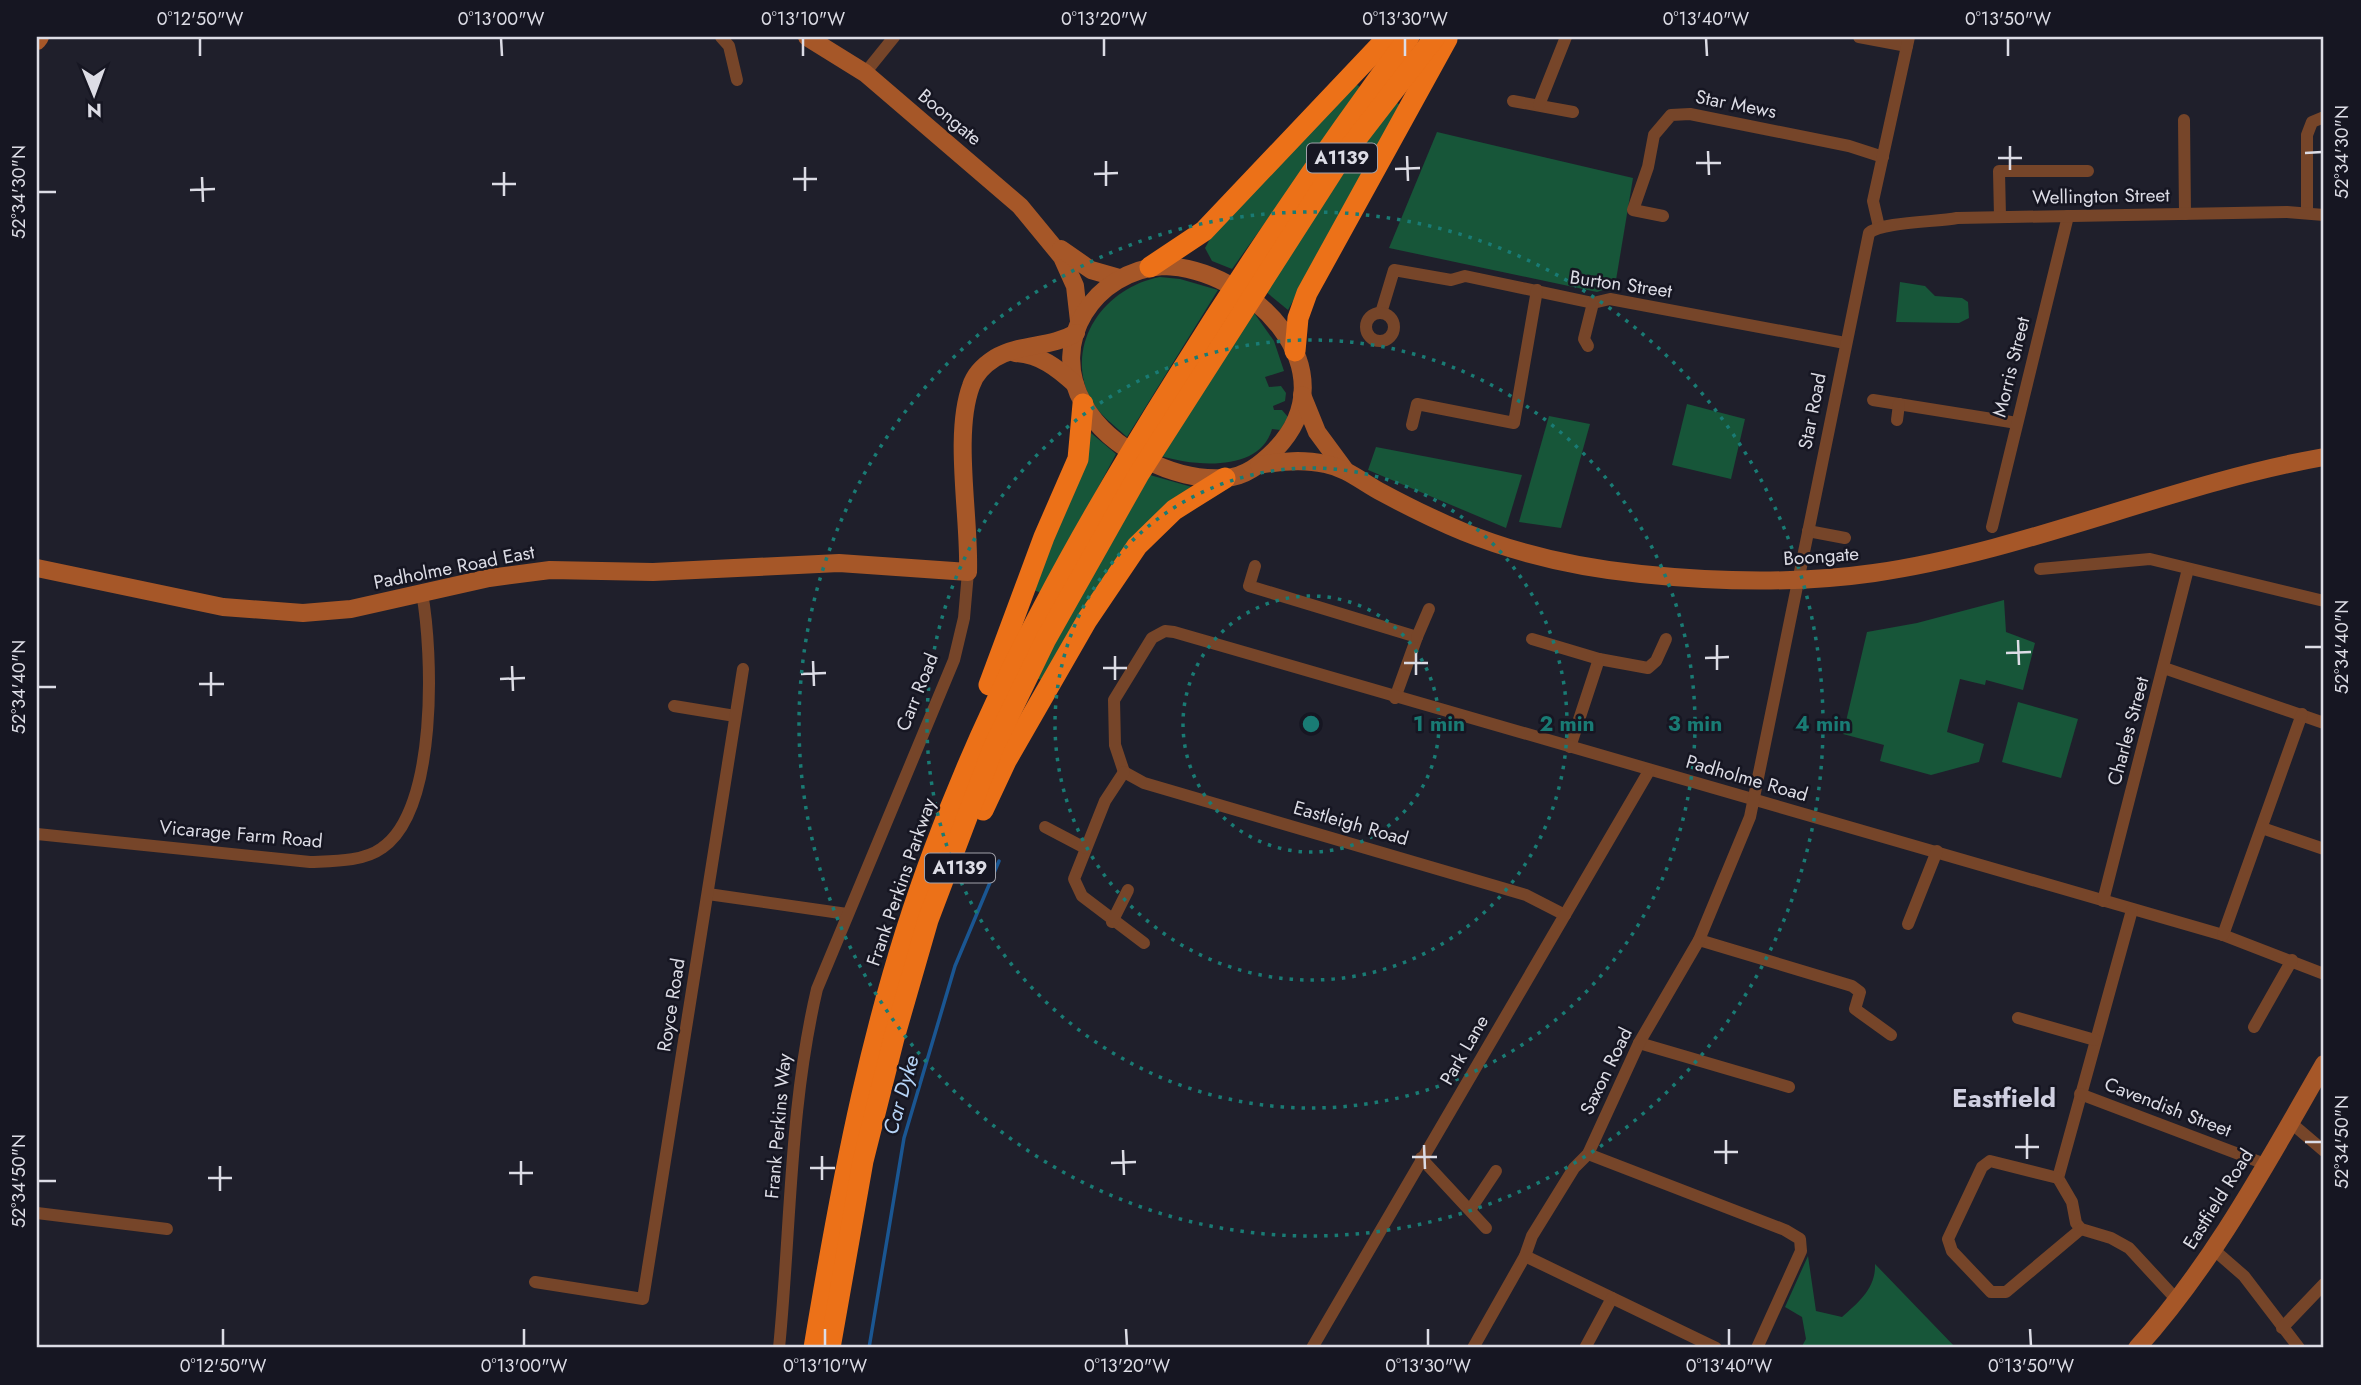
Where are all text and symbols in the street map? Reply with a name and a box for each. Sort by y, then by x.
text: 0°12'50"W [157,6,243,32]
text: 0°13'00"W [458,6,545,32]
text: 0°13'10"W [761,6,845,32]
text: 0°13'20"W [1061,6,1147,32]
text: 0°13'30"W [1362,6,1448,32]
text: 0°13'40"W [1663,6,1749,32]
text: 0°13'50"W [1965,6,2051,32]
north arrow [60,60,130,130]
street label: Boongate [912,82,988,152]
street label: Star Mews [1693,83,1779,125]
text: N [87,97,102,124]
text: 52°34'30"N [2329,105,2355,199]
road number: A1139 [1307,144,1377,173]
text: 52°34'30"N [6,145,32,239]
street label: Wellington Street [2032,181,2170,211]
street label: Burton Street [1568,263,1674,305]
street label: Morris Street [1986,314,2037,420]
street label: Star Road [1791,370,1833,452]
street label: Padholme Road East [371,538,537,596]
street label: Boongate [1782,540,1860,572]
text: 52°34'40"N [2329,600,2355,694]
text: 52°34'40"N [6,640,32,734]
street label: Carr Road [889,649,945,735]
street label: Charles Street [2101,673,2156,788]
text: 1 min [1413,709,1465,739]
text: 2 min [1539,709,1595,739]
text: 3 min [1668,709,1722,739]
text: 4 min [1795,709,1851,739]
centre of rings [1299,712,1323,736]
street label: Padholme Road [1683,748,1811,808]
street label: Frank Perkins Parkway [860,794,943,970]
street label: Eastleigh Road [1290,794,1412,852]
street label: Vicarage Farm Road [158,813,324,855]
road number: A1139 [925,854,995,882]
street label: Royce Road [650,956,692,1054]
street label: Park Lane [1433,1010,1495,1090]
street label: Saxon Road [1573,1023,1639,1119]
water label: Car Dyke [875,1051,927,1138]
street label: Frank Perkins Way [758,1052,798,1200]
street label: Cavendish Street [2100,1070,2236,1144]
district label: Eastfield [1952,1079,2056,1117]
text: 52°34'50"N [2329,1095,2355,1189]
text: 52°34'50"N [6,1134,32,1228]
street label: Eastfield Road [2176,1144,2260,1254]
text: 0°12'50"W [180,1353,266,1379]
text: 0°13'00"W [481,1353,568,1379]
text: 0°13'10"W [783,1353,867,1379]
text: 0°13'20"W [1084,1353,1170,1379]
text: 0°13'30"W [1385,1353,1471,1379]
text: 0°13'40"W [1686,1353,1772,1379]
text: 0°13'50"W [1988,1353,2074,1379]

